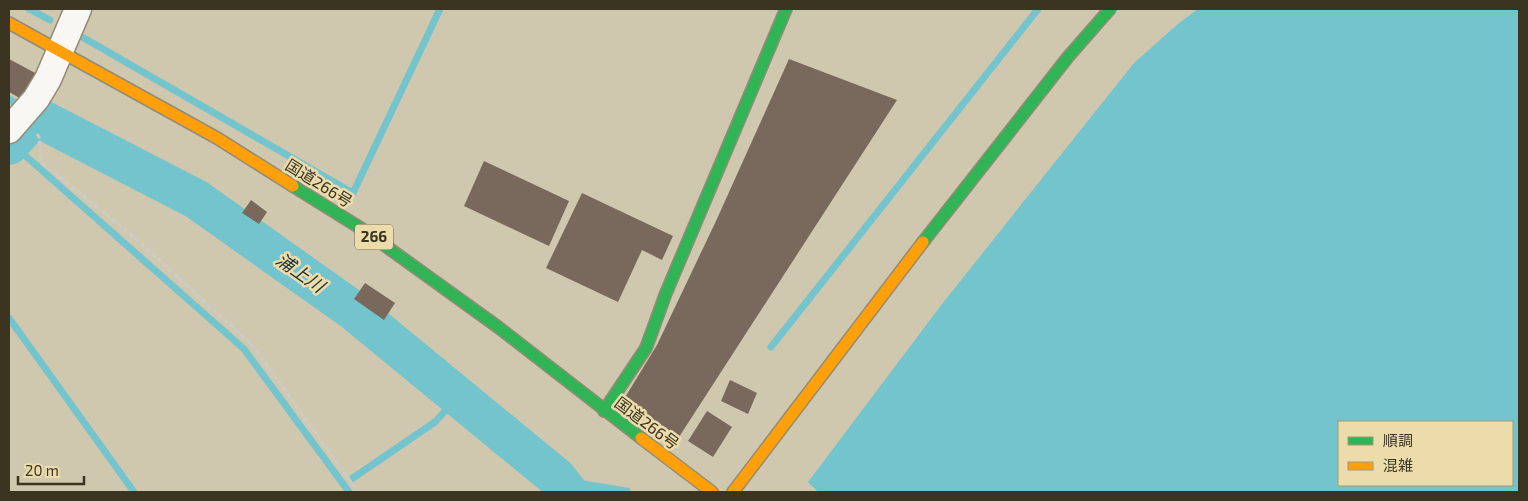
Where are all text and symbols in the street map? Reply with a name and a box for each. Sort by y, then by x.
street label: 国道266号 [282,155,356,211]
road number: 266 [355,224,393,250]
water label: 浦上川 [272,248,331,298]
street label: 国道266号 [612,392,683,453]
legend [1338,421,1513,486]
text: 順調 [1383,431,1413,449]
scale bar [18,454,84,486]
text: 混雑 [1383,456,1413,474]
text: 20 m [25,461,59,479]

